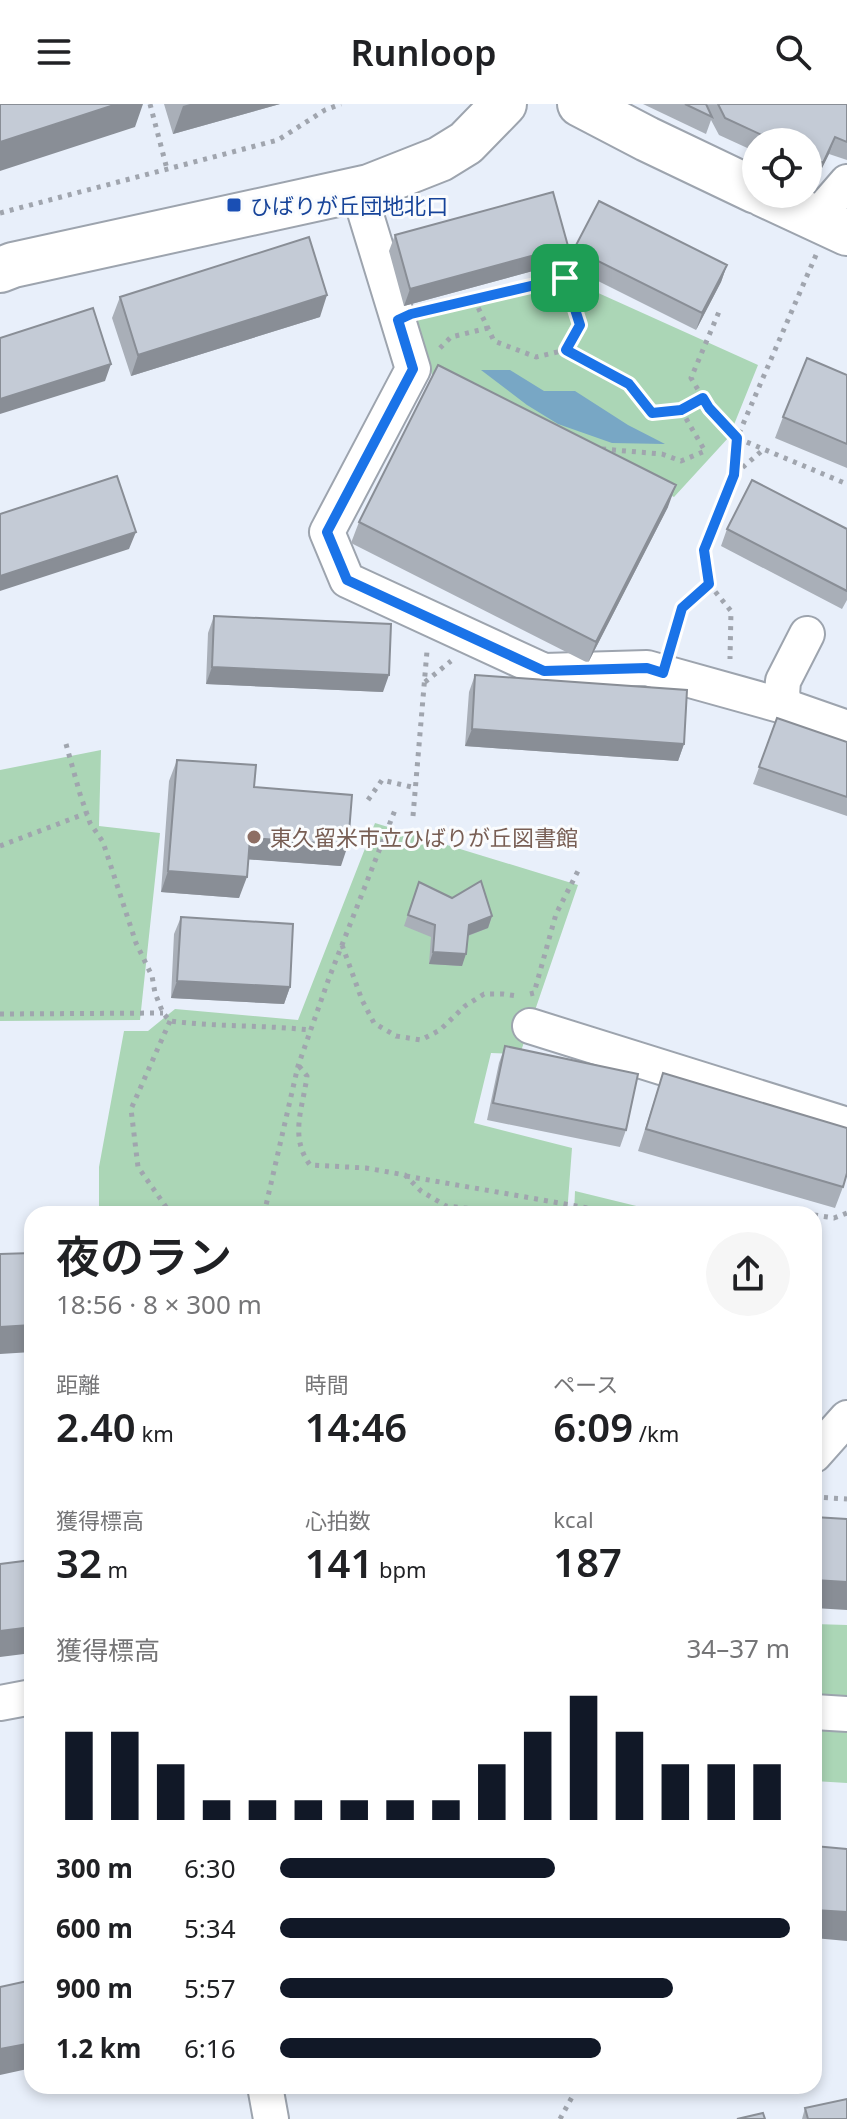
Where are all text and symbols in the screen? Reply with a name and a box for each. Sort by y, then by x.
text: Runloop [350,28,497,77]
icon: menu [32,30,76,74]
icon: search [771,30,815,74]
map controls [742,128,822,208]
button: locate [742,128,822,208]
place label: ひばりが丘団地北口 [250,190,448,220]
marker: ひばりが丘団地北口 [225,196,243,214]
pin [531,244,599,312]
icon: arrive [543,256,587,300]
place label: 東久留米市立ひばりが丘図書館 [270,822,578,852]
marker: 東久留米市立ひばりが丘図書館 [245,828,263,846]
text: 夜のラン [56,1226,232,1286]
button: share [706,1232,790,1316]
text: 18:56 · 8 × 300 m [56,1286,262,1322]
text: 距離 [56,1369,100,1399]
text: 時間 [305,1369,349,1399]
text: ペース [553,1369,618,1399]
text: 2.40 [56,1399,136,1454]
text: 14:46 [305,1399,407,1454]
text: 6:09 [553,1399,633,1454]
text: km [136,1418,174,1448]
text: /km [633,1418,679,1448]
text: kcal [553,1504,594,1534]
text: 獲得標高 [56,1505,144,1535]
text: 心拍数 [305,1505,371,1535]
text: 187 [553,1534,622,1589]
text: 32 [56,1535,102,1590]
text: 141 [305,1535,373,1590]
text: m [102,1554,128,1584]
text: bpm [373,1554,427,1584]
text: 34–37 m [686,1630,790,1666]
text: 獲得標高 [56,1632,160,1668]
text: 300 m [56,1850,133,1886]
text: 6:30 [184,1850,236,1886]
text: 600 m [56,1910,133,1946]
text: 5:34 [184,1910,236,1946]
text: 900 m [56,1970,133,2006]
text: 5:57 [184,1970,236,2006]
text: 1.2 km [56,2030,141,2066]
text: 6:16 [184,2030,236,2066]

